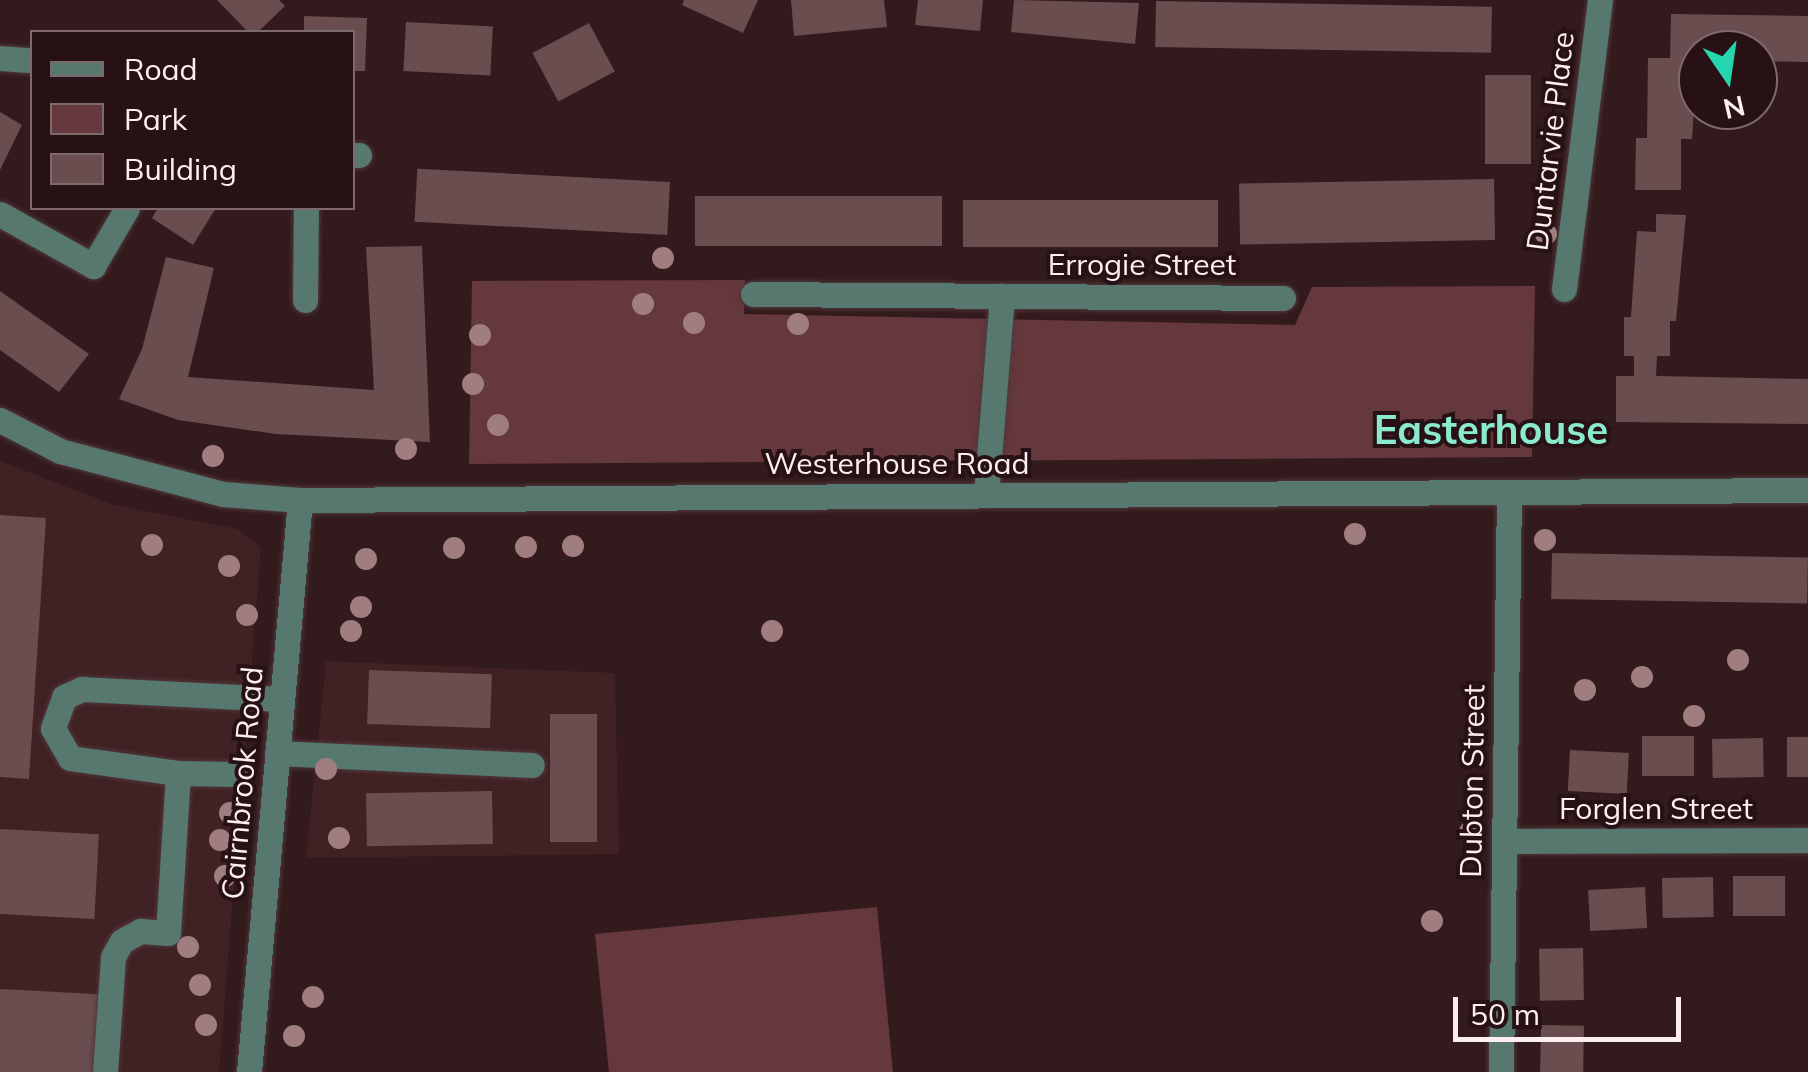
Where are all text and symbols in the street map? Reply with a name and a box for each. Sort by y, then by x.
street label: Duntarvie Place [1519,29,1581,253]
legend [30,30,355,210]
north arrow [1678,30,1778,130]
text: Road [124,50,198,88]
text: N [1720,88,1749,127]
text: Park [124,100,187,138]
text: Building [124,150,237,188]
street label: Errogie Street [1048,246,1236,282]
district label: Easterhouse [1374,405,1608,453]
street label: Westerhouse Road [765,445,1029,481]
street label: Cairnbrook Road [214,665,270,901]
street label: Dubton Street [1452,684,1492,878]
street label: Forglen Street [1559,790,1753,826]
scale bar [1458,977,1686,1039]
text: 50 m [1470,995,1540,1033]

